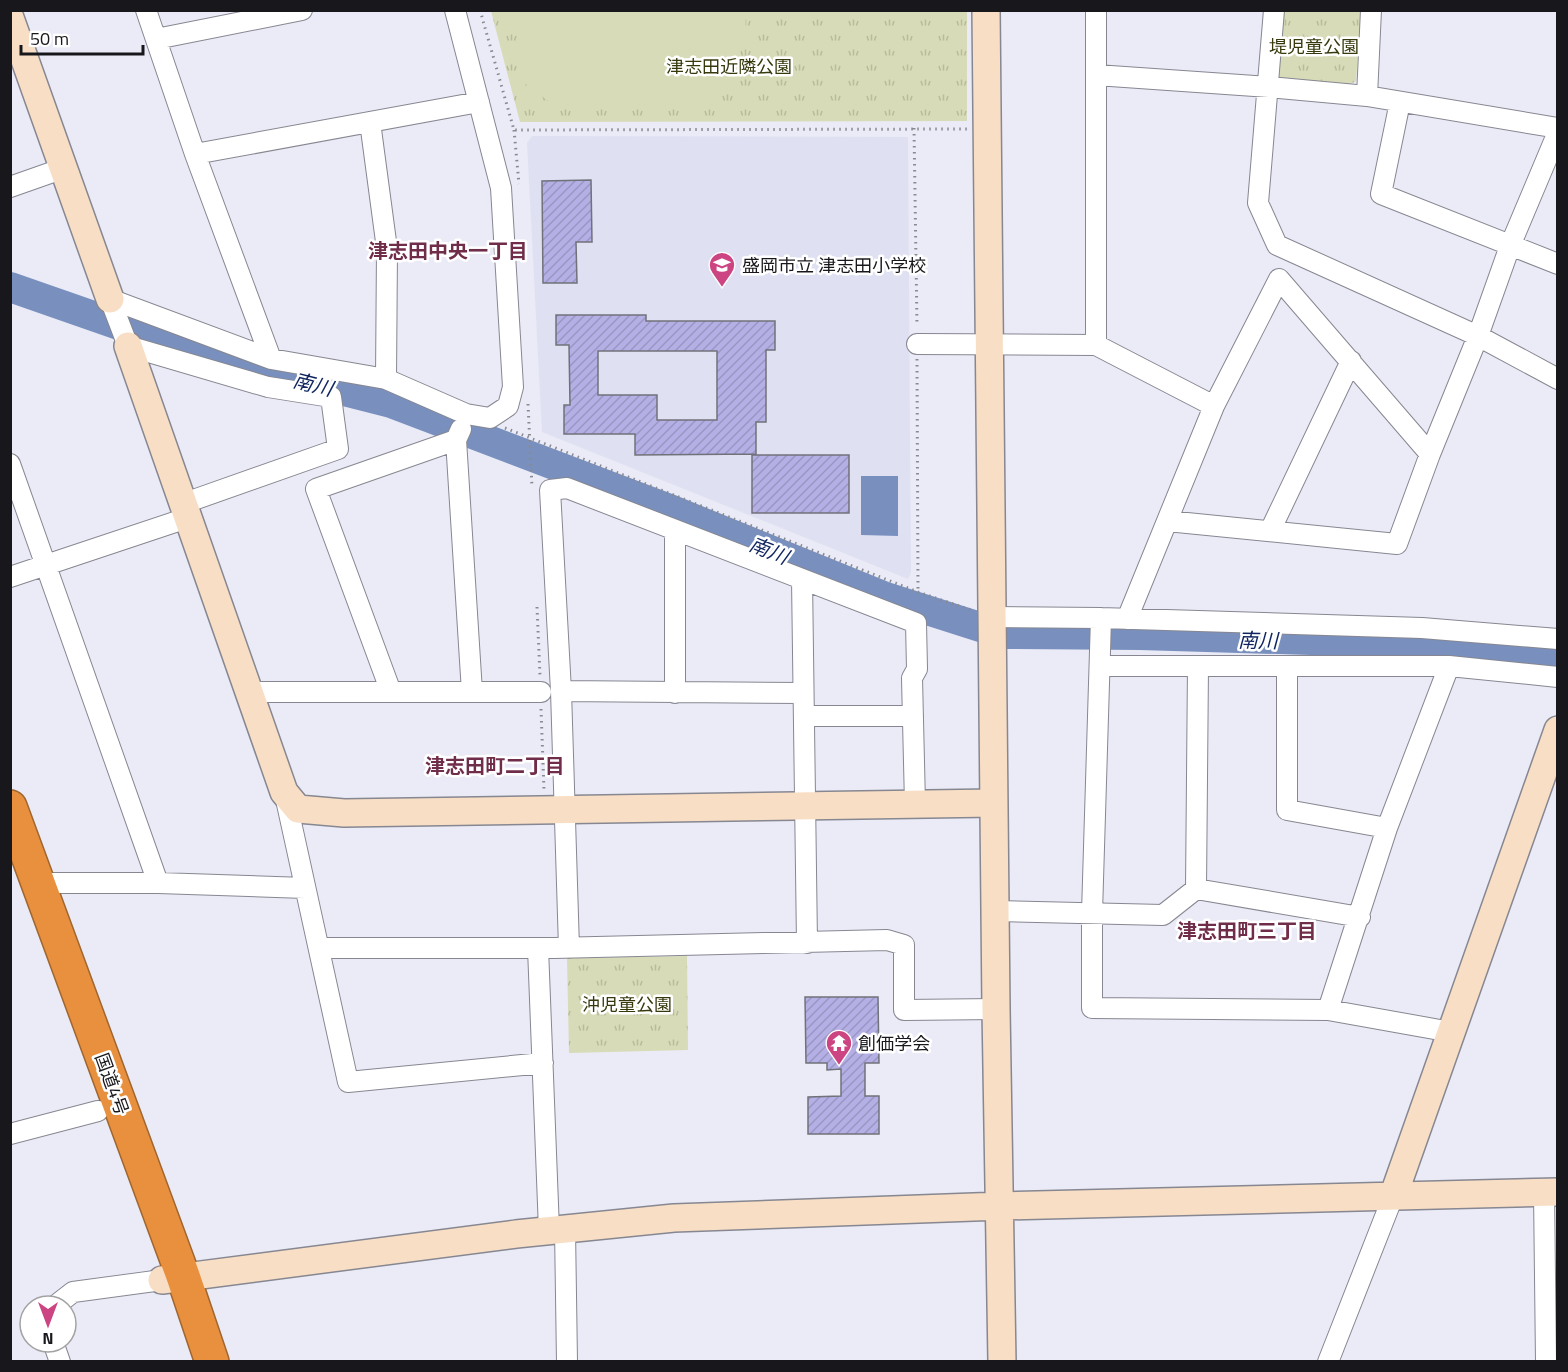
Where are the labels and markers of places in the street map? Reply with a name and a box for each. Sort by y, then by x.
school or university icon: 盛岡市立 津志田小学校 [707,250,737,288]
place label: 盛岡市立 津志田小学校 [742,252,926,279]
temple icon: 創価学会 [824,1028,854,1066]
place label: 創価学会 [858,1030,930,1057]

